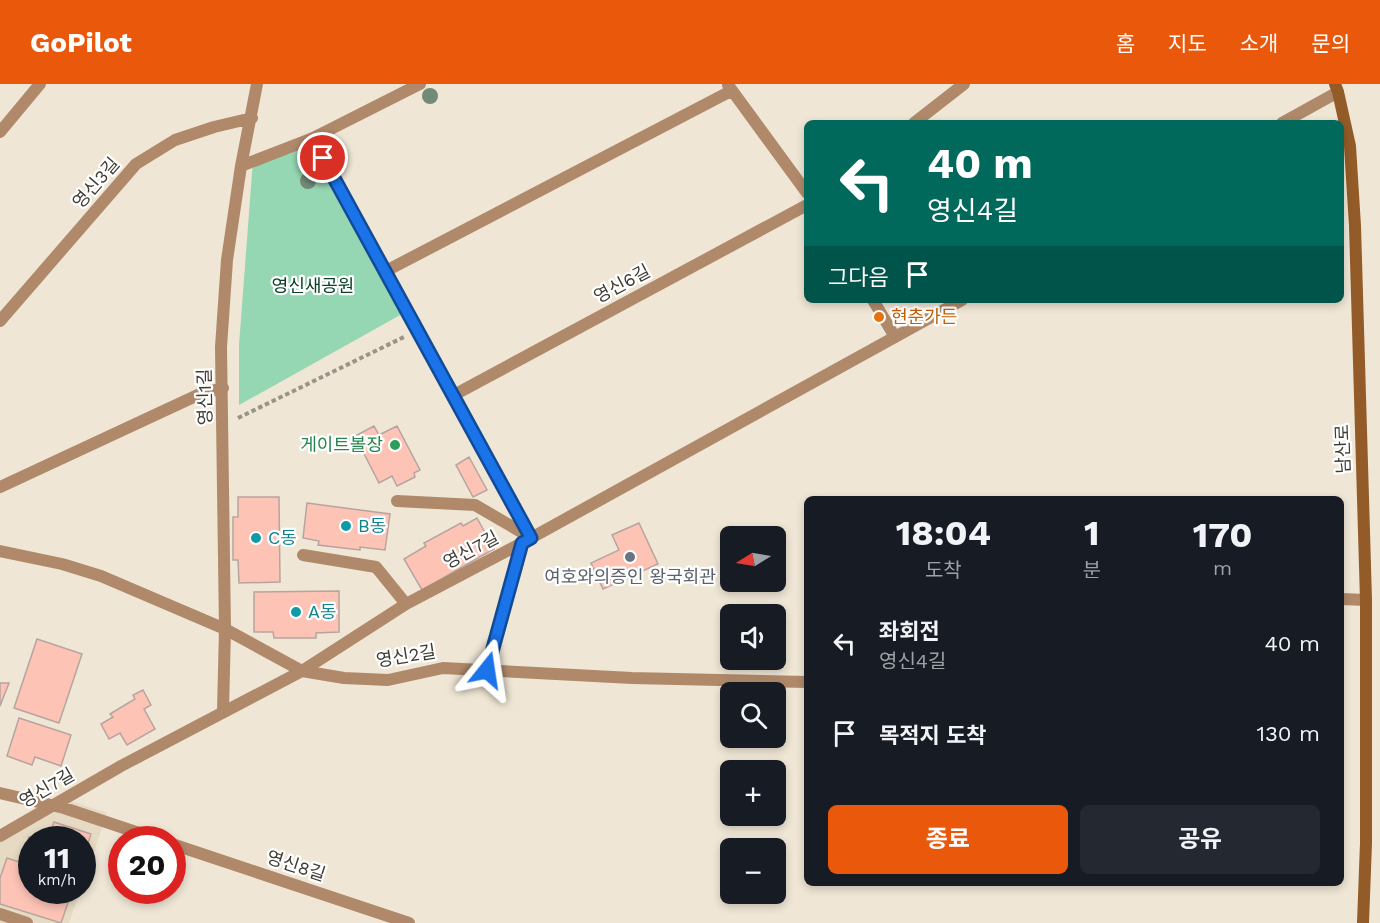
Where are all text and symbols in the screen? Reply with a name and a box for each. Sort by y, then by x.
text: GoPilot [30,26,132,59]
text: 홈 [1116,31,1135,56]
text: 지도 [1168,31,1207,56]
text: 소개 [1240,31,1278,56]
text: 문의 [1311,31,1350,56]
pin [297,132,348,183]
text: 40 m [927,139,1033,188]
icon: arrive [306,141,339,174]
icon: left [828,144,906,222]
street label: 영신3길 [68,153,123,212]
text: 영신4길 [927,195,1018,227]
icon: arrive [901,258,934,291]
street label: 영신6길 [590,260,653,307]
text: 그다음 [828,265,889,290]
park label: 영신새공원 [272,275,354,296]
place label: 현춘가든 [891,306,957,327]
marker: 현춘가든 [872,310,886,324]
street label: 영신1길 [194,368,215,426]
street label: 남산로 [1331,424,1354,474]
place label: 게이트볼장 [300,434,383,455]
marker: 게이트볼장 [388,438,402,452]
text: 18:04 [896,512,991,554]
text: 1 [1084,512,1100,554]
text: 170 [1193,514,1252,556]
place label: B동 [358,515,386,536]
marker: B동 [339,519,353,533]
street label: 영신7길 [439,526,502,573]
north arrow [720,526,786,592]
map controls [720,526,786,904]
place label: C동 [268,527,297,548]
marker: C동 [249,531,263,545]
marker: 여호와의증인 왕국회관 [623,550,637,564]
text: m [1213,556,1232,580]
text: 도착 [925,558,962,582]
text: 분 [1083,558,1101,582]
place label: 여호와의증인 왕국회관 [544,566,716,587]
place label: A동 [308,601,336,622]
button: sound [720,604,786,670]
marker: A동 [289,605,303,619]
text: 좌회전 [879,619,940,644]
icon: left [828,627,861,660]
text: 40 m [1264,631,1320,656]
position arrow [455,638,519,702]
street label: 영신2길 [375,640,437,671]
text: 영신4길 [879,649,946,673]
button: search [720,682,786,748]
icon: arrive [828,717,861,750]
text: 130 m [1256,721,1320,746]
text: 목적지 도착 [879,723,987,748]
button: + [720,760,786,826]
street label: 영신7길 [16,764,78,812]
button: 종료 [828,805,1068,874]
button: 공유 [1080,805,1320,874]
speed limit sign: 20 [108,826,186,904]
button: − [720,838,786,904]
text: 11 [44,840,70,875]
street label: 영신8길 [264,846,328,885]
text: km/h [38,871,76,889]

